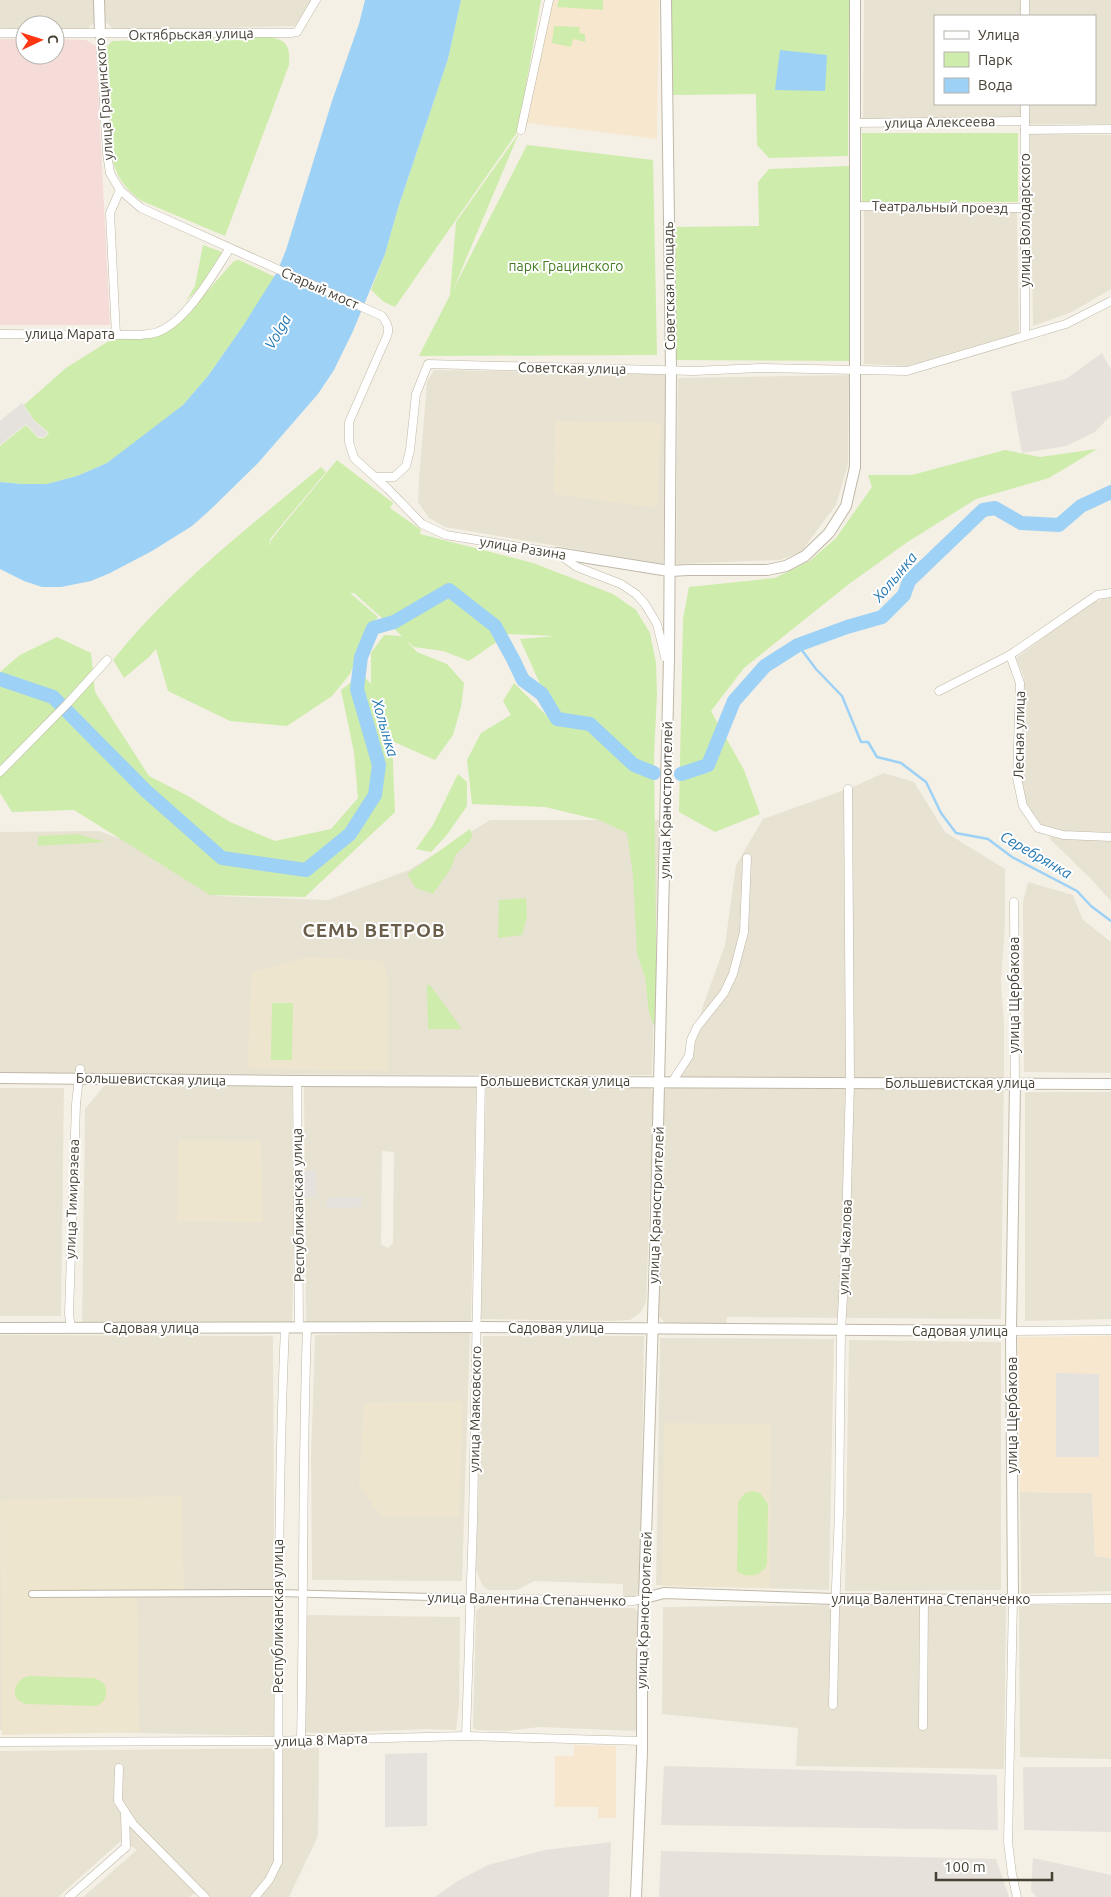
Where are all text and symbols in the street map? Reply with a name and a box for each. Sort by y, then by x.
north arrow [15,15,65,65]
legend [934,15,1096,105]
street label: Октябрьская улица [128,25,254,43]
text: Улица [978,26,1020,43]
text: С [45,34,61,44]
street label: улица Грацинского [92,37,116,161]
text: Парк [978,51,1013,68]
text: Вода [978,76,1013,93]
street label: улица Алексеева [884,113,996,131]
street label: улица Володарского [1017,153,1033,287]
street label: Театральный проезд [872,198,1008,216]
street label: Советская площадь [660,222,678,350]
park label: парк Грацинского [508,258,624,274]
street label: Старый мост [279,264,361,312]
water label: Volga [261,311,294,352]
street label: улица Марата [25,326,115,342]
street label: Советская улица [518,359,626,377]
street label: улица Разина [479,533,567,563]
water label: Холынка [868,548,920,606]
street label: Лесная улица [1010,691,1028,779]
water label: Холынка [369,696,402,759]
street label: улица Краностроителей [657,721,675,879]
water label: Серебрянка [997,827,1075,882]
district label: СЕМЬ ВЕТРОВ [303,919,446,941]
street label: улица Щербакова [1006,937,1022,1053]
street label: Большевистская улица [76,1070,226,1088]
street label: Большевистская улица [480,1073,630,1089]
street label: Большевистская улица [885,1075,1035,1091]
street label: улица Краностроителей [645,1126,667,1284]
street label: Республиканская улица [289,1128,307,1282]
street label: улица Тимирязева [62,1139,82,1259]
street label: улица Чкалова [835,1199,855,1295]
street label: Садовая улица [103,1320,199,1336]
street label: Садовая улица [508,1320,604,1336]
street label: Садовая улица [912,1323,1008,1339]
street label: улица Маяковского [466,1346,484,1472]
street label: улица Щербакова [1004,1357,1020,1473]
street label: улица Краностроителей [633,1531,655,1689]
street label: Республиканская улица [270,1539,286,1693]
street label: улица Валентина Степанченко [427,1589,627,1609]
street label: улица Валентина Степанченко [832,1591,1030,1607]
street label: улица 8 Марта [274,1730,368,1750]
scale bar [936,1850,1052,1882]
text: 100 m [944,1858,986,1875]

